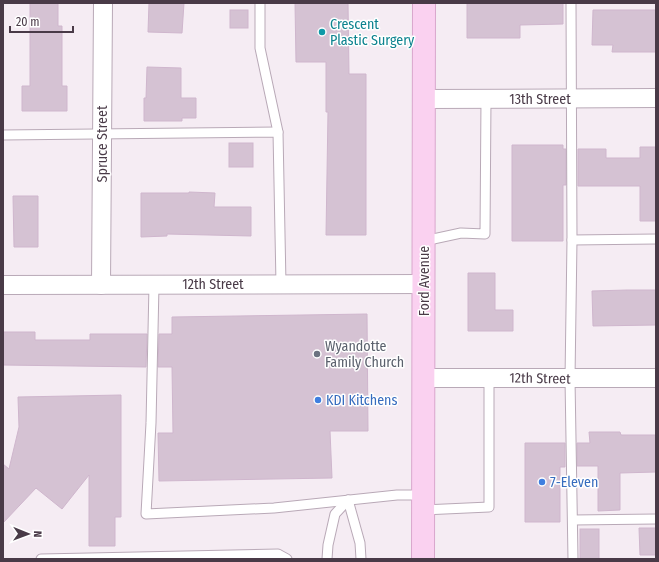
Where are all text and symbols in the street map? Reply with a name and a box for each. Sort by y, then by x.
scale bar [10,8,73,34]
text: 20 m [16,15,40,29]
place label: Crescent Plastic Surgery [330,16,415,49]
marker: Crescent Plastic Surgery [317,27,327,37]
street label: 13th Street [509,91,571,108]
street label: Spruce Street [94,105,111,182]
street label: Ford Avenue [416,246,433,316]
street label: 12th Street [182,276,244,293]
place label: Wyandotte Family Church [325,338,404,371]
marker: Wyandotte Family Church [312,349,322,359]
street label: 12th Street [509,369,571,388]
place label: KDI Kitchens [326,392,397,409]
marker: KDI Kitchens [313,395,323,405]
place label: 7-Eleven [550,474,598,491]
marker: 7-Eleven [537,477,547,487]
north arrow [8,514,48,554]
text: N [31,531,44,538]

